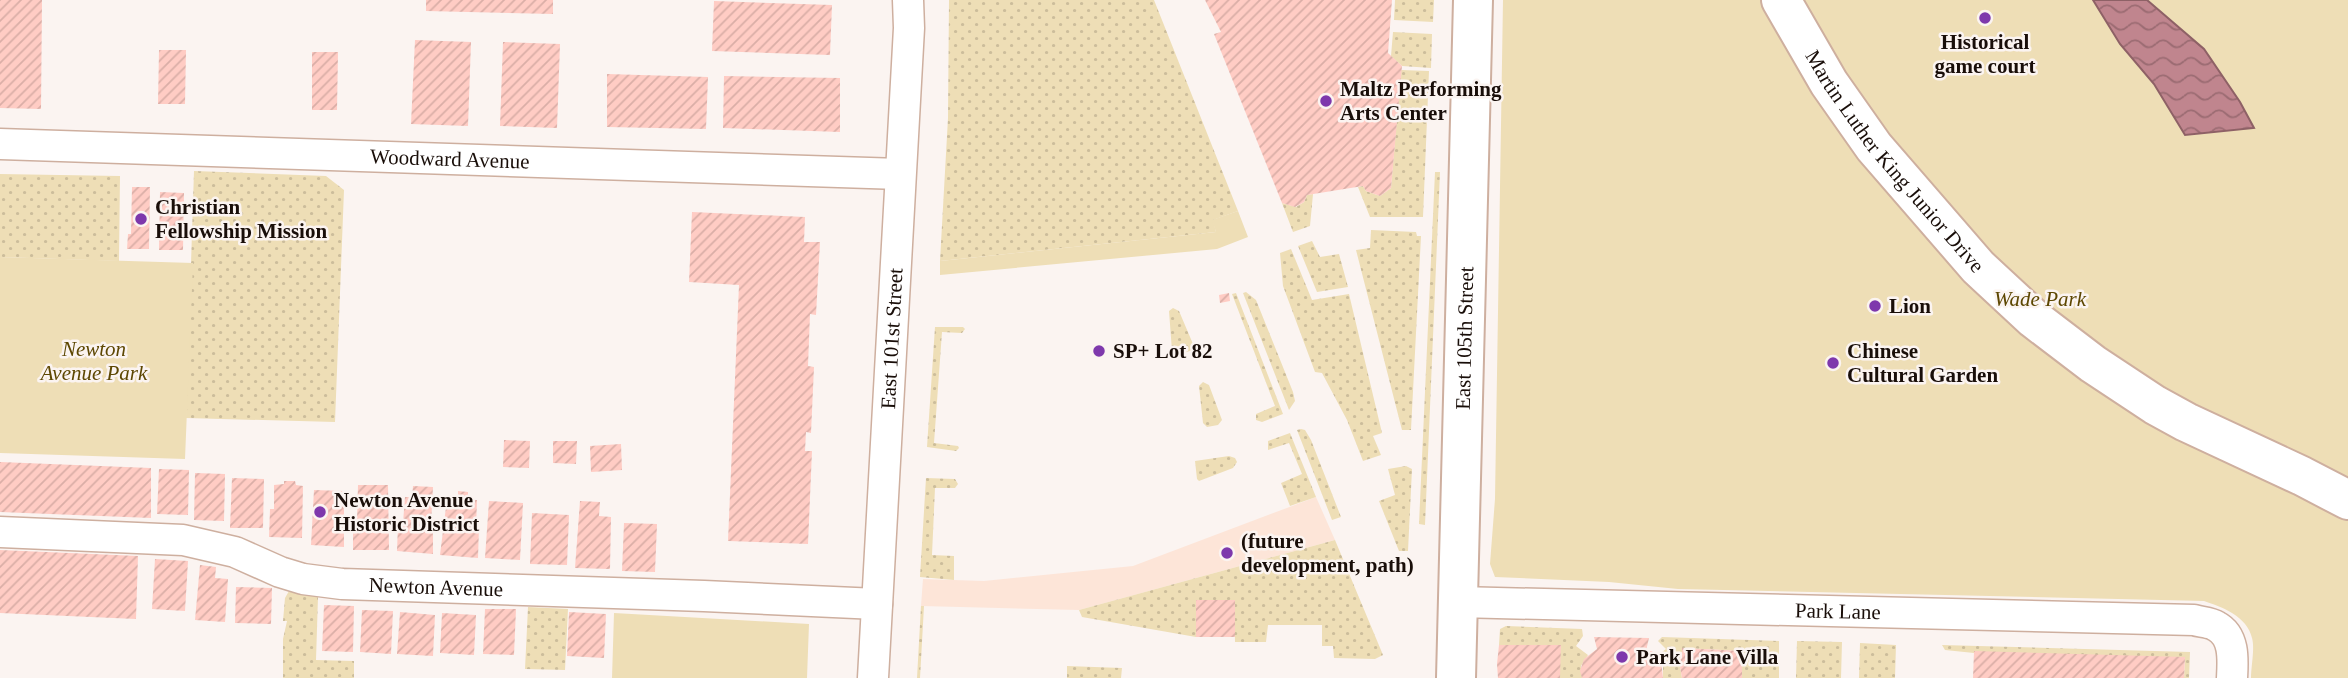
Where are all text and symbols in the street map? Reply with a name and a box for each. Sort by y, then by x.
marker: Historical game court [1977,10,1993,26]
place label: Historical game court [1935,30,2035,78]
street label: Martin Luther King Junior Drive [1801,46,1989,277]
place label: Maltz Performing Arts Center [1340,77,1502,125]
marker: Maltz Performing Arts Center [1318,93,1334,109]
street label: Woodward Avenue [370,144,530,174]
place label: Christian Fellowship Mission [155,195,327,243]
marker: Christian Fellowship Mission [133,211,149,227]
street label: East 105th Street [1451,266,1478,410]
street label: East 101st Street [876,267,908,410]
park label: Wade Park [1994,287,2087,311]
place label: Lion [1889,294,1931,318]
marker: Lion [1867,298,1883,314]
park label: Newton Avenue Park [39,337,148,385]
place label: SP+ Lot 82 [1113,339,1212,363]
place label: Chinese Cultural Garden [1847,339,1998,387]
marker: SP+ Lot 82 [1091,343,1107,359]
marker: Chinese Cultural Garden [1825,355,1841,371]
place label: Newton Avenue Historic District [334,488,479,536]
marker: Newton Avenue Historic District [312,504,328,520]
place label: (future development, path) [1241,529,1414,577]
marker: (future development, path) [1219,545,1235,561]
street label: Newton Avenue [368,573,503,601]
street label: Park Lane [1795,598,1881,624]
place label: Park Lane Villa [1636,645,1779,669]
marker: Park Lane Villa [1614,649,1630,665]

